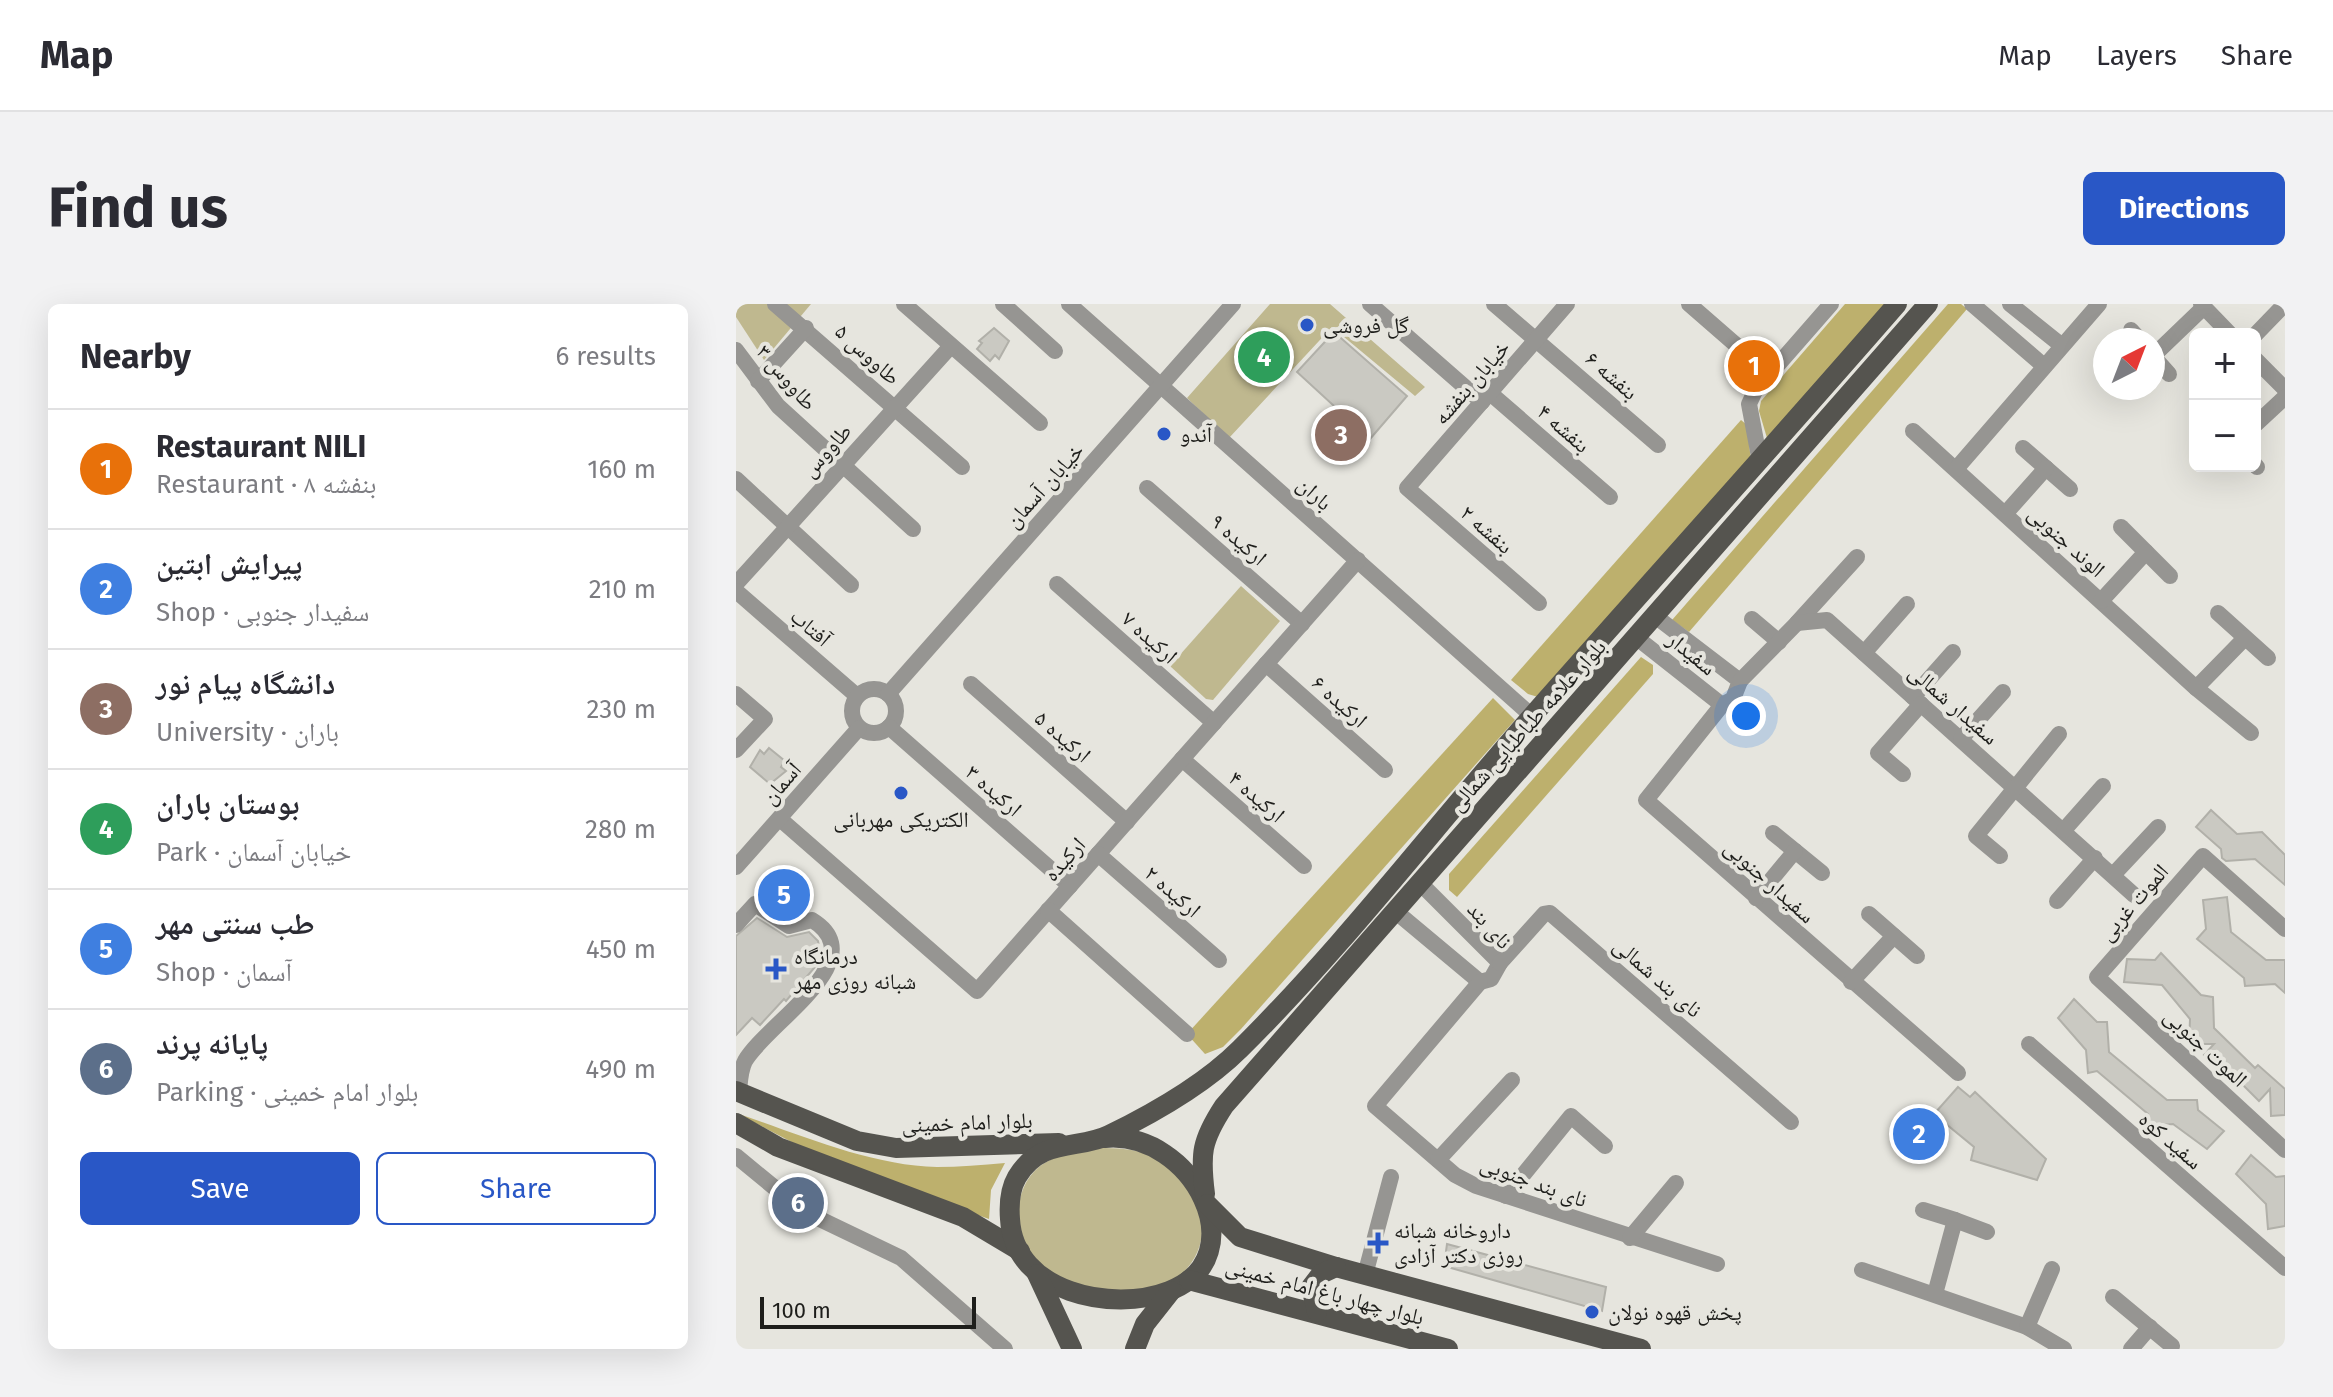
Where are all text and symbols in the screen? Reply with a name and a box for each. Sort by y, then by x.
text: Map [40,32,113,78]
text: Map [1998,39,2052,72]
text: Layers [2096,39,2177,72]
text: Share [2221,39,2293,72]
button: Directions [2083,172,2285,245]
text: Find us [48,175,228,242]
place label: گل فروشی [1323,312,1409,339]
marker: گل فروشی [1298,316,1316,334]
street label: طاووس ۵ [829,318,906,391]
pin: 4 [1238,327,1290,387]
north arrow [2093,328,2165,400]
map controls [2189,328,2261,472]
button: + [2189,328,2261,400]
street label: خیابان بنفشه [1427,334,1515,430]
text: Nearby [80,336,191,377]
pin: 1 [1728,336,1780,396]
street label: طاووس ۳ [751,339,823,416]
text: 6 results [555,341,656,372]
street label: بنفشه ۶ [1580,345,1644,406]
street label: بنفشه ۴ [1532,398,1596,459]
button: − [2189,400,2261,472]
pin: 3 [1315,405,1367,465]
street label: طاووس [795,418,857,483]
place label: آندو [1180,421,1212,448]
marker: آندو [1155,425,1173,443]
text: Restaurant NILI [156,429,366,465]
street label: خیابان آسمان [999,437,1090,533]
text: 1 [100,454,112,485]
text: 160 m [587,454,656,485]
text: Restaurant · بنفشه ۸ [156,469,376,500]
street label: باران [1291,471,1338,516]
street label: بنفشه ۲ [1455,499,1519,560]
street label: الوند جنوبی [2023,500,2111,583]
street label: ارکیده ۹ [1205,508,1272,571]
text: پیرایش ابتین [156,546,302,582]
text: 2 [99,574,113,605]
text: 210 m [589,574,656,605]
text: Shop · سفیدار جنوبی [156,597,369,628]
street label: آفتاب [785,602,837,653]
street label: ارکیده ۷ [1116,605,1183,669]
street label: سفیدار [1661,625,1722,681]
street label: بلوار علامه طباطبایی شمالی [1443,634,1612,817]
street label: سفیدار شمالی [1903,658,2004,751]
text: دانشگاه پیام نور [156,666,335,702]
street label: ارکیده ۶ [1306,669,1373,733]
text: 3 [99,694,113,725]
text: 230 m [587,694,656,725]
your location [1726,696,1766,736]
street label: ارکیده ۵ [1029,705,1096,768]
text: University · باران [156,717,339,748]
street label: آسمان [756,756,807,810]
street label: ارکیده ۳ [960,759,1027,822]
street label: ارکیده ۴ [1223,765,1290,828]
marker: الکتریکی مهربانی [892,784,910,802]
text: بوستان باران [156,786,299,822]
place label: الکتریکی مهربانی [833,806,969,833]
text: 4 [99,814,113,845]
text: 280 m [585,814,656,845]
street label: ارکیده [1038,832,1091,887]
street label: سفیدار جنوبی [1719,834,1821,929]
text: Park · خیابان آسمان [156,837,351,868]
street label: الموت غربی [2093,858,2174,946]
street label: ارکیده ۲ [1139,860,1206,923]
pin: 5 [758,865,810,925]
street label: نای بند [1462,896,1518,954]
text: طب سنتی مهر [156,906,315,942]
street label: نای بند شمالی [1608,932,1708,1023]
text: 5 [99,934,113,965]
text: 450 m [586,934,656,965]
place label: درمانگاه شبانه روزی مهر [793,943,916,995]
text: Shop · آسمان [156,957,292,988]
marker: درمانگاه شبانه روزی مهر [765,958,787,980]
street label: الموت جنوبی [2158,1002,2253,1093]
text: پایانه پرند [156,1026,268,1062]
text: 6 [99,1054,113,1085]
text: 490 m [585,1054,656,1085]
text: Parking · بلوار امام خمینی [156,1077,418,1108]
pin: 2 [1893,1104,1945,1164]
street label: سفید کوه [2133,1105,2208,1175]
street label: بلوار امام خمینی [901,1107,1033,1139]
street label: نای بند جنوبی [1477,1150,1591,1213]
button: Save [80,1152,360,1225]
button: Share [376,1152,656,1225]
pin: 6 [772,1173,824,1233]
place label: داروخانه شبانه روزی دکتر آزادی [1394,1217,1523,1269]
marker: داروخانه شبانه روزی دکتر آزادی [1369,1234,1387,1252]
street label: بلوار چهار باغ امام خمینی [1222,1252,1427,1332]
scale bar [760,1293,976,1329]
text: 100 m [772,1297,831,1324]
place label: پخش قهوه نولان [1608,1299,1742,1326]
marker: پخش قهوه نولان [1583,1303,1601,1321]

